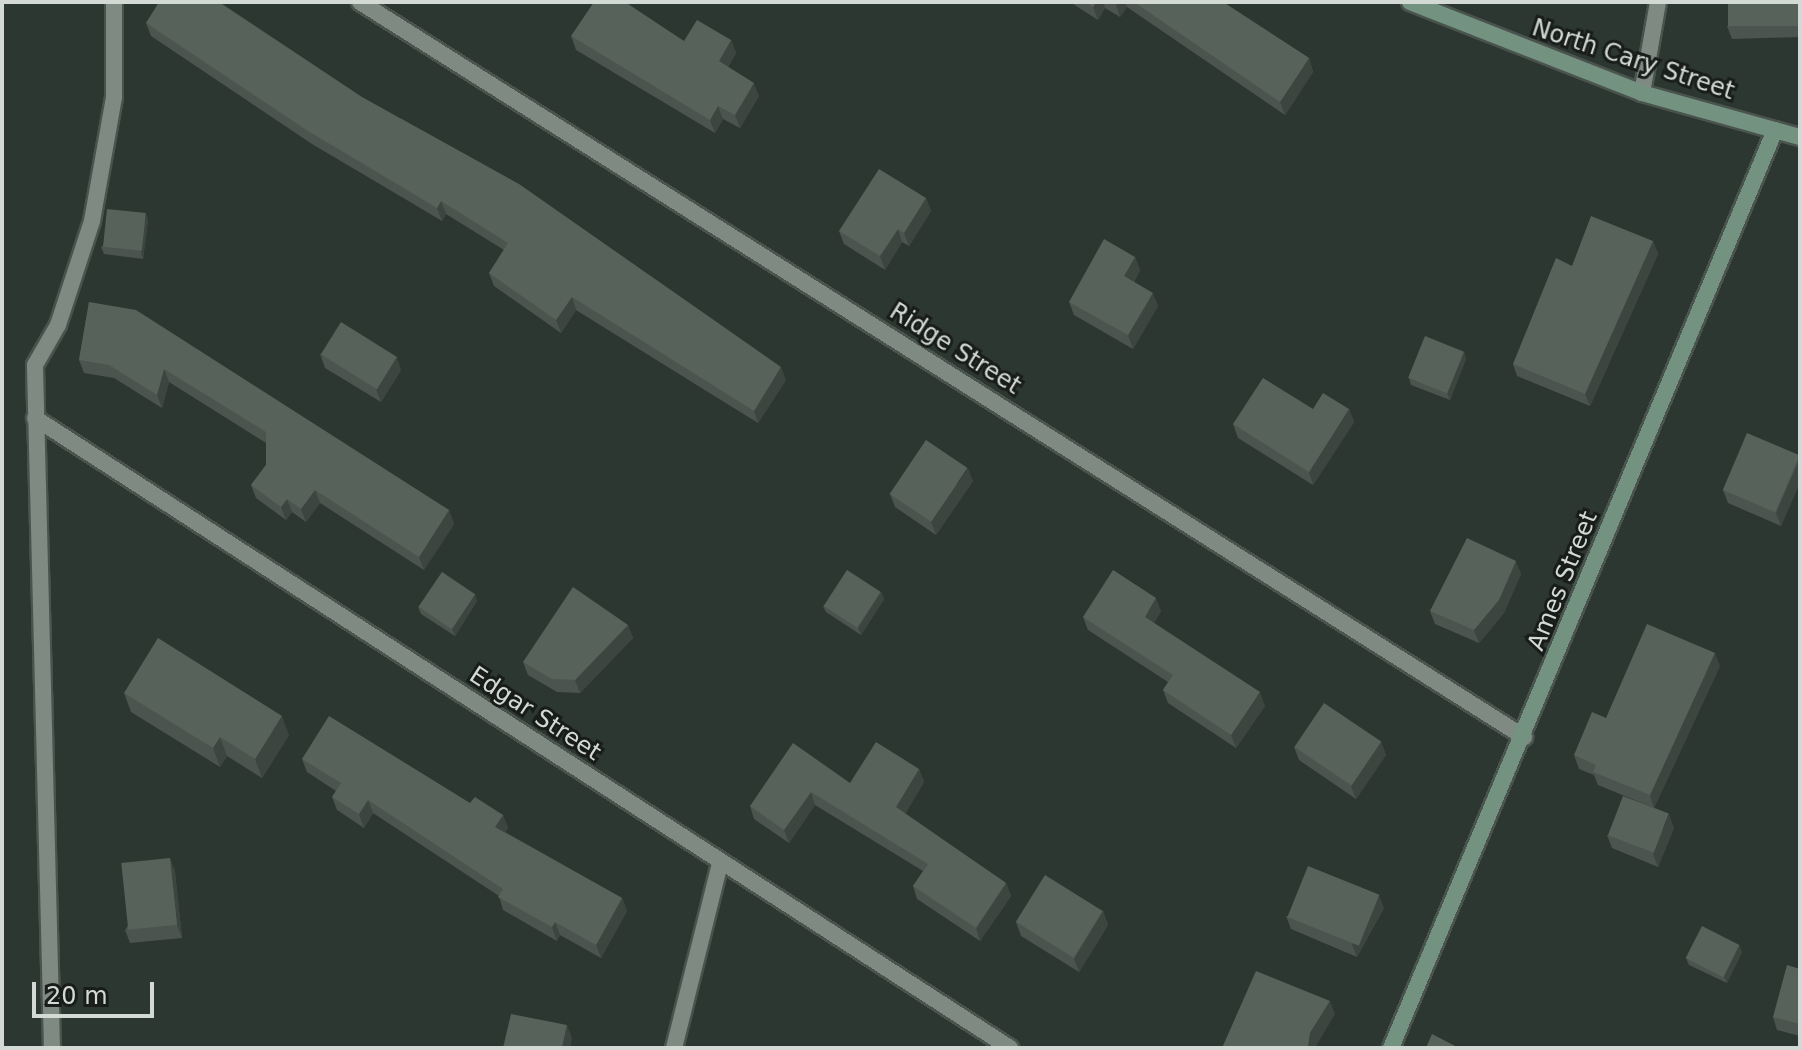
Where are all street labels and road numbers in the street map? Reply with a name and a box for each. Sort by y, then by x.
street label: North Cary Street [1528,14,1738,106]
street label: Ridge Street [884,297,1026,401]
street label: Ames Street [1522,507,1604,655]
street label: Edgar Street [464,661,606,767]

